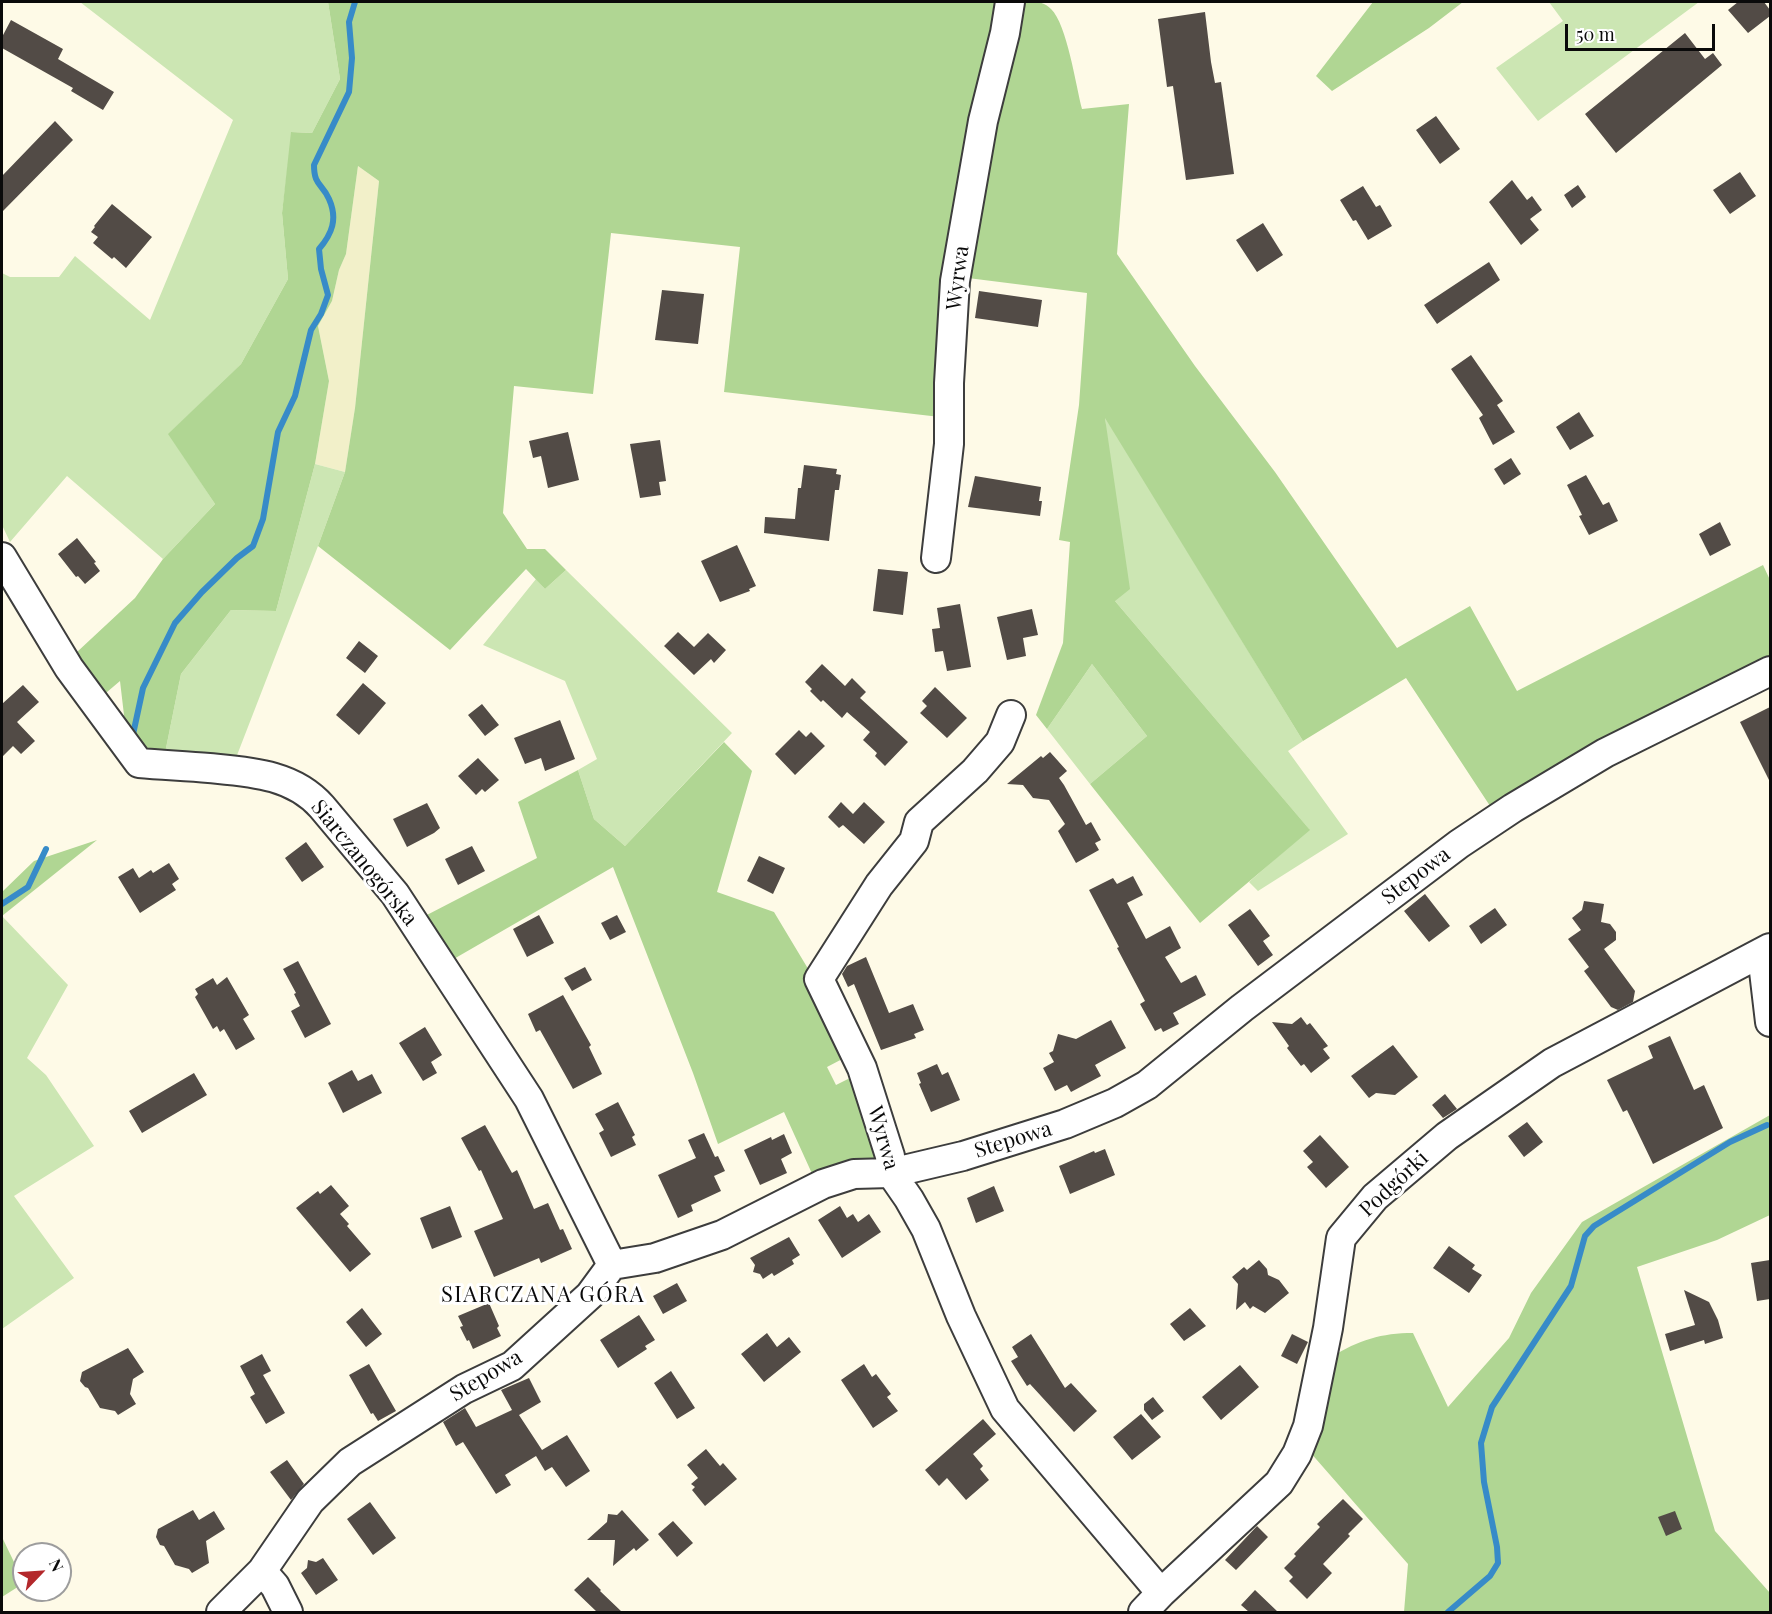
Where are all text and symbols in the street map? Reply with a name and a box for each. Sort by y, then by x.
scale bar [1568,12,1718,50]
text: 50 m [1576,22,1615,46]
street label: Wyrwa [942,244,974,312]
street label: Siarczanogórska [306,795,422,931]
street label: Stepowa [1377,842,1455,910]
street label: Wyrwa [862,1103,904,1173]
street label: Stepowa [971,1116,1055,1164]
street label: Podgórki [1354,1146,1434,1222]
district label: SIARCZANA GÓRA [441,1282,645,1308]
street label: Stepowa [445,1345,527,1407]
north arrow [12,1542,72,1602]
text: N [45,1555,69,1575]

